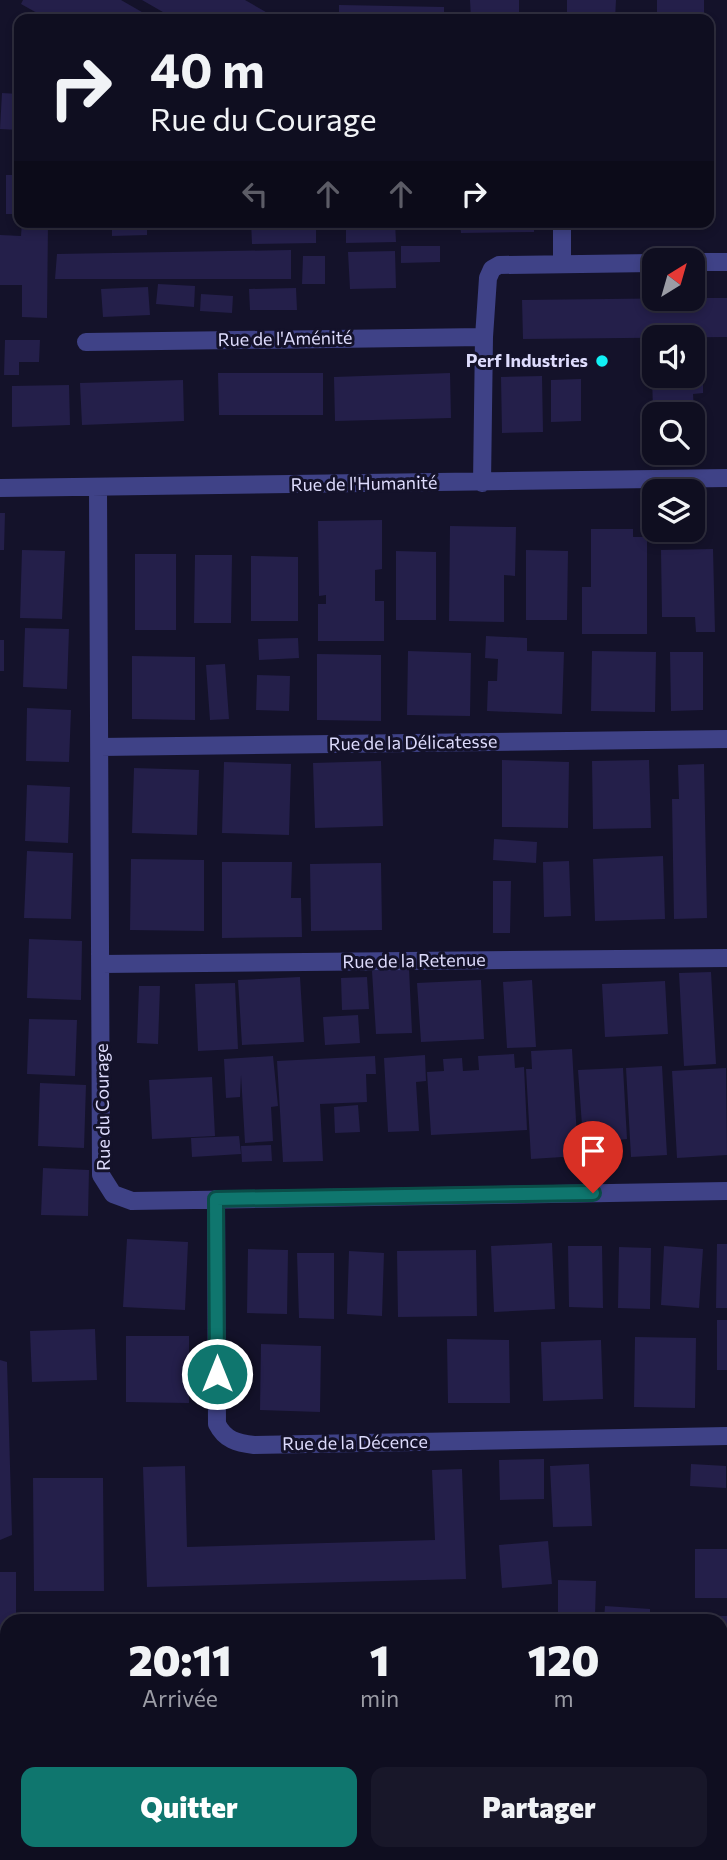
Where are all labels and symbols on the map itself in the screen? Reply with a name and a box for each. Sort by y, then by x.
north arrow [642,248,705,312]
street label: Rue de l'Aménité [217,326,353,350]
place label: Perf Industries [466,349,588,371]
marker: Perf Industries [594,353,610,369]
street label: Rue de l'Humanité [290,471,438,495]
street label: Rue de la Délicatesse [329,730,497,754]
street label: Rue de la Retenue [342,948,486,972]
street label: Rue du Courage [90,1043,114,1171]
pin [563,1121,623,1193]
position arrow [180,1337,254,1411]
street label: Rue de la Décence [282,1430,428,1454]

